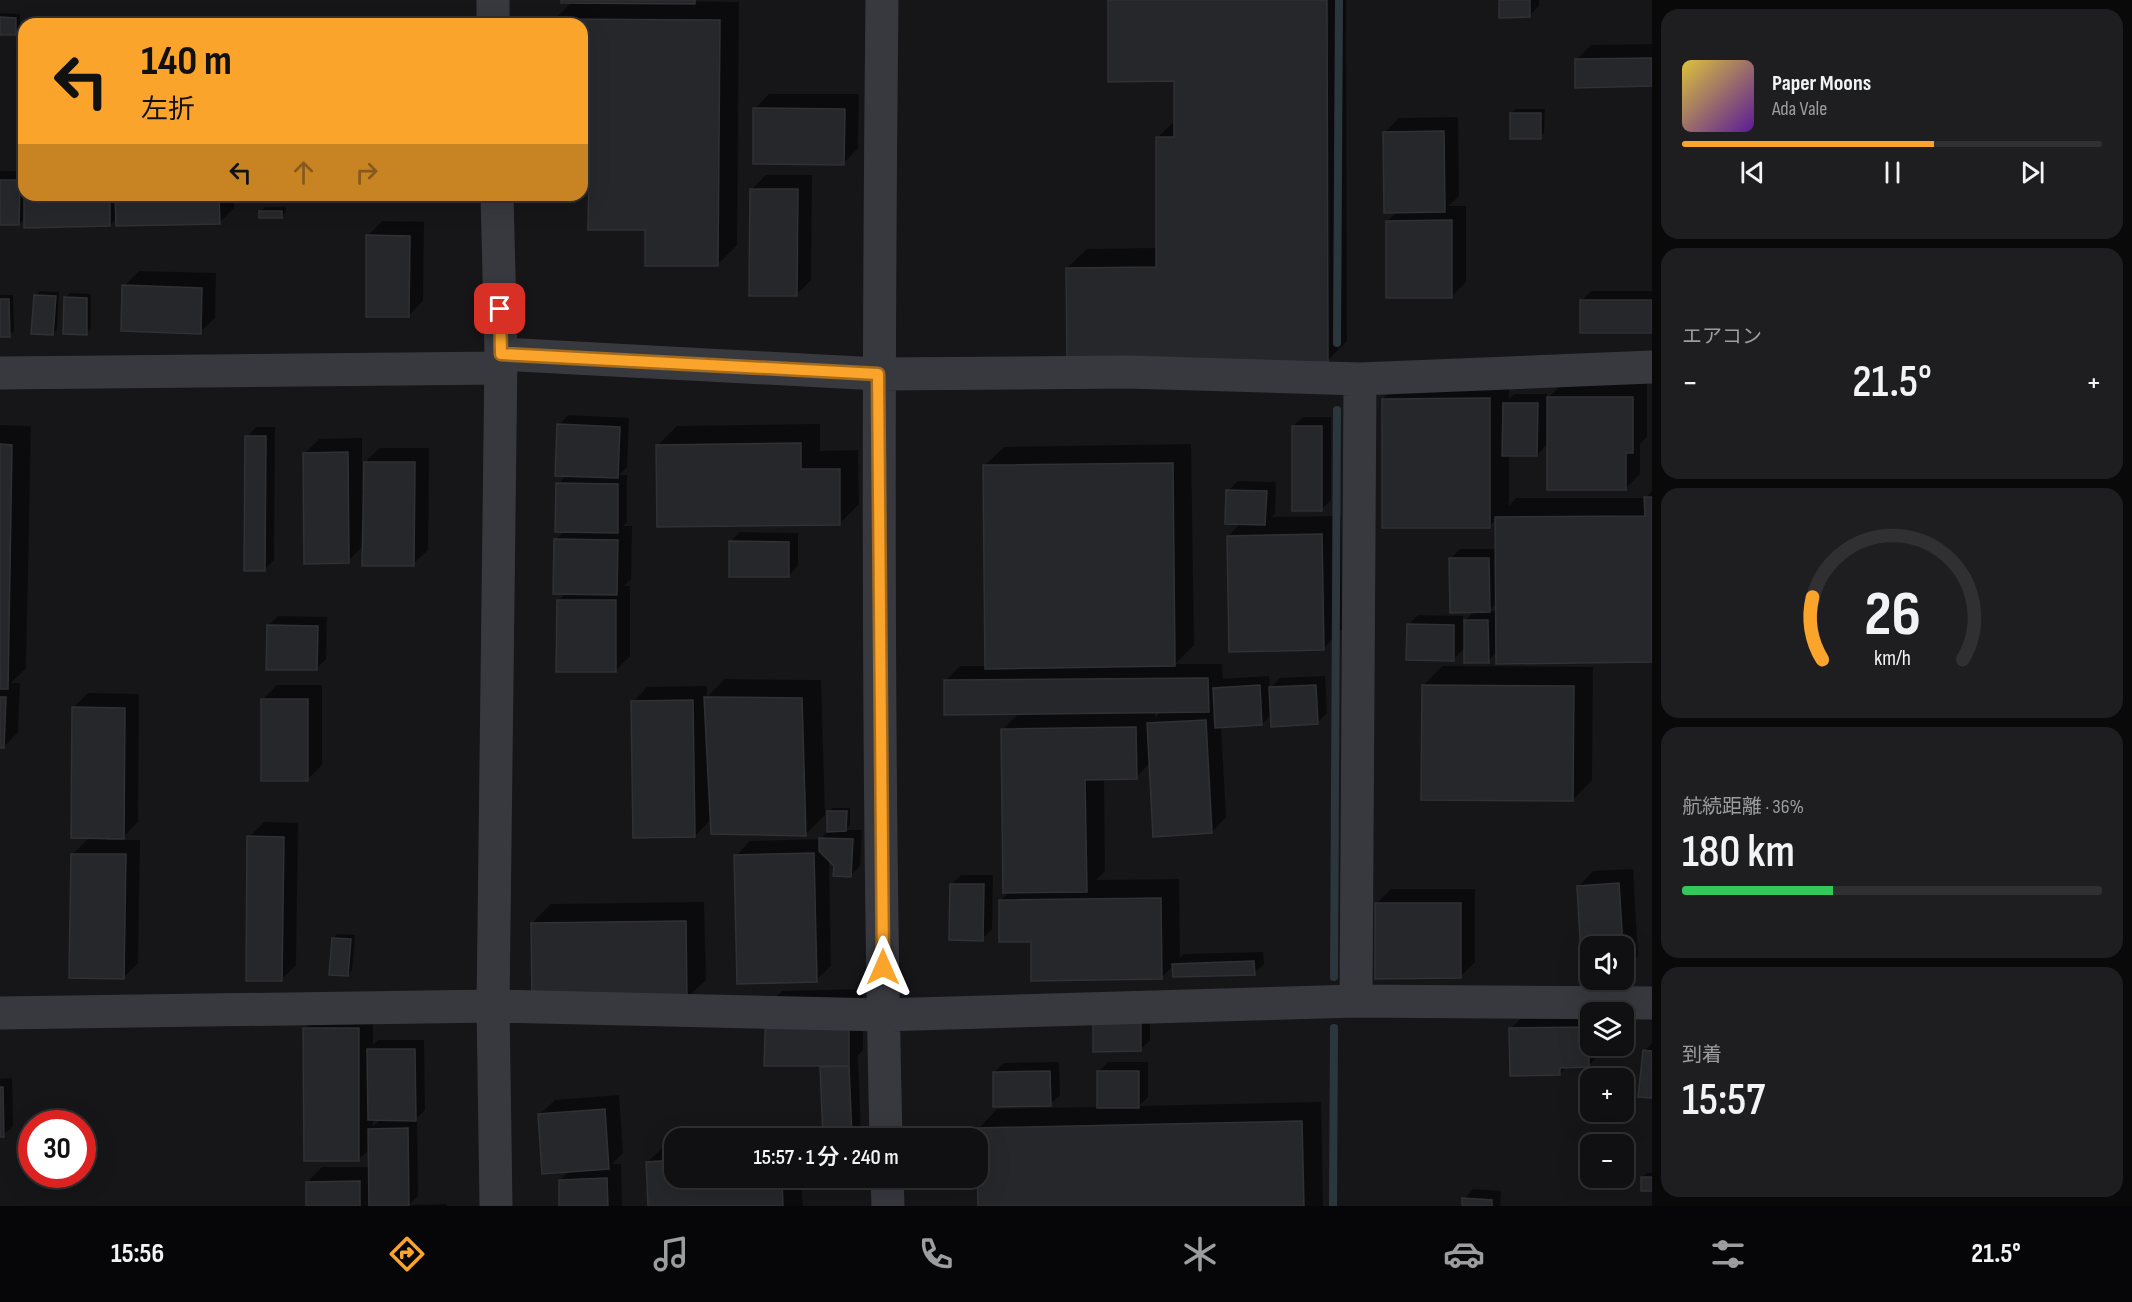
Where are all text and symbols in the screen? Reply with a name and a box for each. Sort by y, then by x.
text: 140 m [141,36,232,87]
icon: left [42,42,120,120]
text: Paper Moons [1772,70,1871,97]
text: 左折 [141,94,195,126]
text: Ada Vale [1772,97,1827,121]
icon: left [224,156,257,189]
icon: ahead [287,156,320,189]
icon: right [350,156,383,189]
icon: previous [1736,156,1769,189]
icon: pause [1876,156,1909,189]
icon: next [2016,156,2049,189]
pin [474,283,525,334]
icon: arrive [483,292,516,325]
text: エアコン [1682,325,1762,349]
text: 21.5° [1852,355,1932,410]
text: − [1682,363,1698,403]
text: + [2086,363,2102,403]
text: 26 [1864,578,1920,653]
text: km/h [1873,646,1911,671]
text: 航続距離 · 36% [1682,795,1804,819]
text: 180 km [1682,825,1795,880]
position arrow [851,935,915,999]
map controls [1580,936,1634,1188]
button: sound [1580,936,1634,990]
button: layers [1580,1002,1634,1056]
text: 到着 [1682,1043,1722,1067]
button: + [1580,1068,1634,1122]
text: 15:57 [1682,1073,1765,1128]
speed limit sign: 30 [18,1110,96,1188]
button: − [1580,1134,1634,1188]
text: 15:57 · 1 分 · 240 m [753,1144,899,1171]
icon: directions [386,1233,428,1275]
icon: music [650,1233,692,1275]
icon: phone [915,1233,957,1275]
icon: climate [1179,1233,1221,1275]
icon: car [1443,1233,1485,1275]
icon: filters [1707,1233,1749,1275]
text: 15:56 [111,1238,164,1270]
text: 21.5° [1971,1238,2021,1270]

